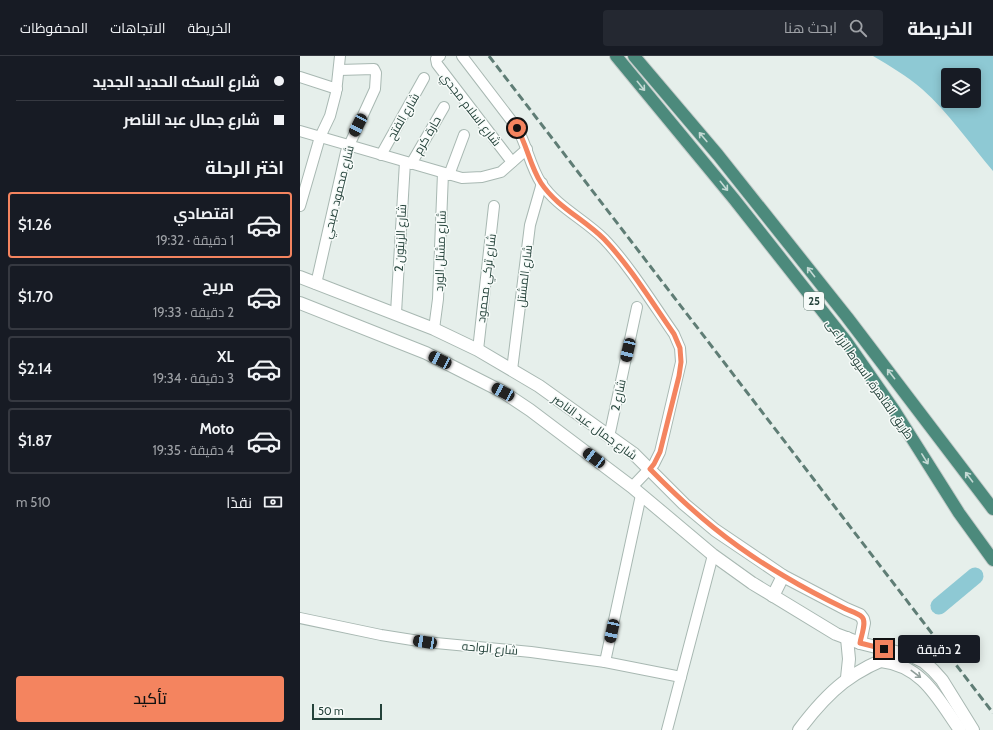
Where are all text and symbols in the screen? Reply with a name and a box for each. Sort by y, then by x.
search box [603,10,883,46]
icon: search [847,17,869,39]
text: الخريطة [907,17,973,40]
text: المحفوظات [20,19,88,37]
text: الاتجاهات [110,19,166,37]
text: الخريطة [188,19,231,37]
text: ابحث هنا [784,19,837,37]
map controls [941,68,981,108]
button: layers [941,68,981,108]
street label: شارع اسلام مجدي [435,69,504,151]
text: شارع السكه الحديد الجديد [93,73,260,91]
one-way arrow [637,80,645,91]
street label: شارع الفتح [384,90,423,142]
text: شارع جمال عبد الناصر [124,111,260,129]
car [347,112,369,138]
street label: حارة كرم [410,113,445,157]
route start [508,119,526,137]
one-way arrow [699,132,708,143]
street label: شارع محمود صبحي [319,144,360,241]
text: اختر الرحلة [205,157,284,179]
one-way arrow [719,181,728,192]
street label: شارع الزيتون 2 [391,204,410,272]
text: اقتصادي [174,205,234,223]
icon: car [246,207,282,243]
street label: شارع مشتل الورد [431,210,450,292]
text: $1.26 [18,216,52,234]
text: 1 دقيقة · 19:32 [156,232,234,248]
street label: شارع تركي محمود [473,233,502,324]
street label: شارع المشتل [513,244,536,308]
one-way arrow [806,266,815,277]
text: مريح [202,277,234,295]
icon: car [246,279,282,315]
text: $1.70 [18,288,53,306]
road number: 25 [804,292,824,310]
text: 2 دقيقة · 19:33 [153,304,234,320]
street label: طريق القاهرة, اسيوط الزراعى [823,316,917,442]
car [619,337,637,363]
text: XL [217,348,234,366]
car [427,349,453,371]
icon: car [246,351,282,387]
text: $2.14 [18,360,52,378]
one-way arrow [887,369,895,380]
text: 3 دقيقة · 19:34 [152,370,234,386]
street label: شارع 2 [607,378,630,413]
car [490,381,516,403]
street label: شارع جمال عبد الناصر [548,391,640,464]
text: Moto [200,420,234,438]
icon: car [246,423,282,459]
text: $1.87 [18,432,52,450]
text: 4 دقيقة · 19:35 [152,442,234,458]
car [581,446,607,470]
one-way arrow [921,454,930,465]
one-way arrow [965,472,974,483]
icon: cash [262,491,284,513]
text: 510 m [16,494,51,510]
text: نقدًا [226,494,252,512]
car [604,618,620,644]
car [412,634,438,650]
callout: 2 دقيقة [898,635,980,663]
street label: شارع الواحه [461,638,519,659]
route end [875,640,893,658]
text: 2 دقيقة [917,641,961,657]
one-way arrow [910,670,921,678]
button: تأكيد [16,676,284,722]
scale bar [312,702,382,721]
text: 50 m [318,704,344,718]

